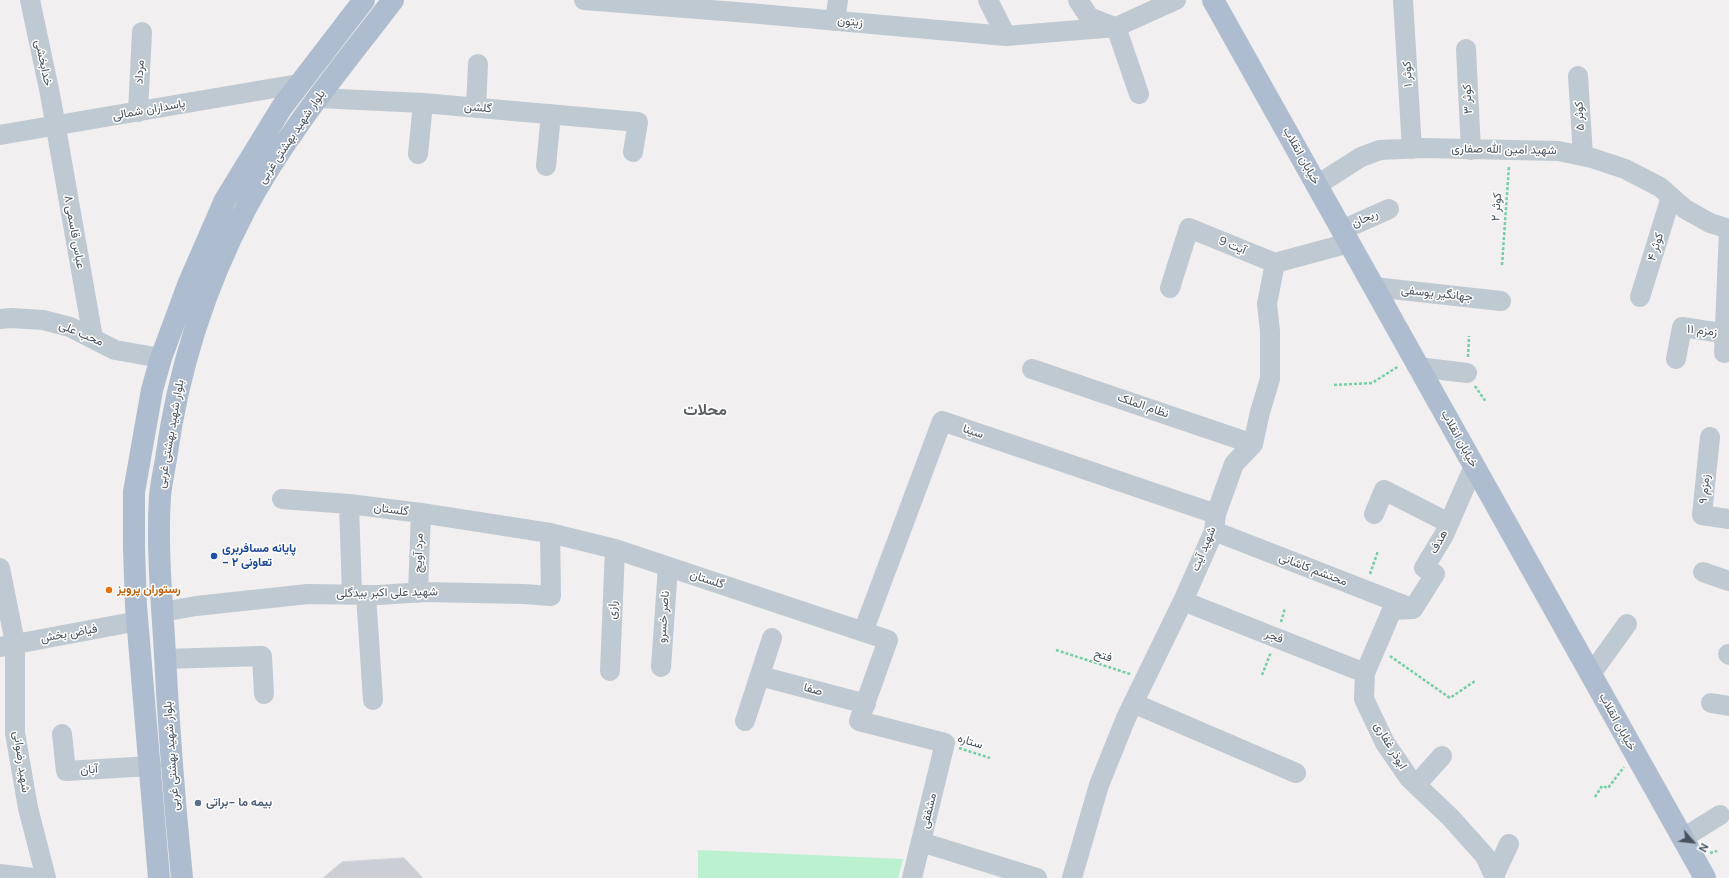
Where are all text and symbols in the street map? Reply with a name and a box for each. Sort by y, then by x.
street label: زیتون [837,14,863,30]
street label: خدابخشی [31,39,55,87]
street label: مرداد [132,59,148,85]
street label: کوثر ۱ [1400,61,1416,87]
street label: کوثر ۳ [1460,84,1476,114]
street label: بلوار شهید بهشتی غربی [255,87,329,187]
street label: پاسداران شمالی [112,97,186,123]
street label: گلشن [463,100,493,116]
street label: کوثر ۵ [1572,101,1588,131]
street label: خیابان انقلاب [1279,125,1323,187]
street label: شهید امین الله صفاری [1451,142,1557,158]
street label: کوثر ۲ [1489,192,1505,222]
street label: عباس قاسمی ۸ [60,194,88,270]
street label: ریحان [1350,207,1380,231]
street label: کوثر ۴ [1645,231,1667,263]
street label: آیت 9 [1216,234,1248,258]
street label: جهانگیر یوسفی [1400,283,1474,305]
street label: محب علی [57,318,105,350]
street label: زمزم ۱۱ [1686,322,1718,340]
street label: بلوار شهید بهشتی غربی [154,379,188,489]
street label: نظام الملک [1115,391,1171,421]
district label: محلات [683,401,727,421]
street label: خیابان انقلاب [1437,408,1481,470]
street label: سینا [961,422,985,442]
street label: زمزم ۹ [1697,474,1713,504]
street label: گلستان [373,501,409,519]
street label: شهید آیت [1189,524,1219,574]
street label: هدف [1427,528,1451,556]
street label: مرد آویچ [411,533,427,573]
place label: پایانه مسافربری - تعاونی ۲ [222,542,296,570]
street label: محتشم کاشانی [1277,550,1349,590]
marker: پایانه مسافربری - تعاونی ۲ [209,551,219,561]
street label: گلستان [688,568,726,592]
place label: رستوران پرویز [117,583,181,597]
marker: رستوران پرویز [104,585,114,595]
street label: شهید علی اکبر بیدگلی [336,585,438,601]
street label: ناصر خسرو [655,590,673,644]
street label: رازی [605,600,621,620]
street label: فیاض بخش [39,622,99,646]
street label: فجر [1263,627,1285,647]
street label: فتح [1092,646,1114,666]
street label: صفا [802,681,824,699]
street label: خیابان انقلاب [1595,691,1639,753]
street label: بلوار شهید بهشتی غربی [161,701,183,811]
street label: ابوذر غفاری [1370,720,1410,772]
street label: شهید رضوانی [10,730,32,794]
street label: ستاره [955,731,985,753]
street label: آبان [80,762,98,778]
street label: مشفقی [918,792,940,830]
place label: بیمه ما -براتی [206,796,272,810]
marker: بیمه ما -براتی [193,798,203,808]
north arrow [1673,822,1713,862]
text: N [1696,841,1712,854]

